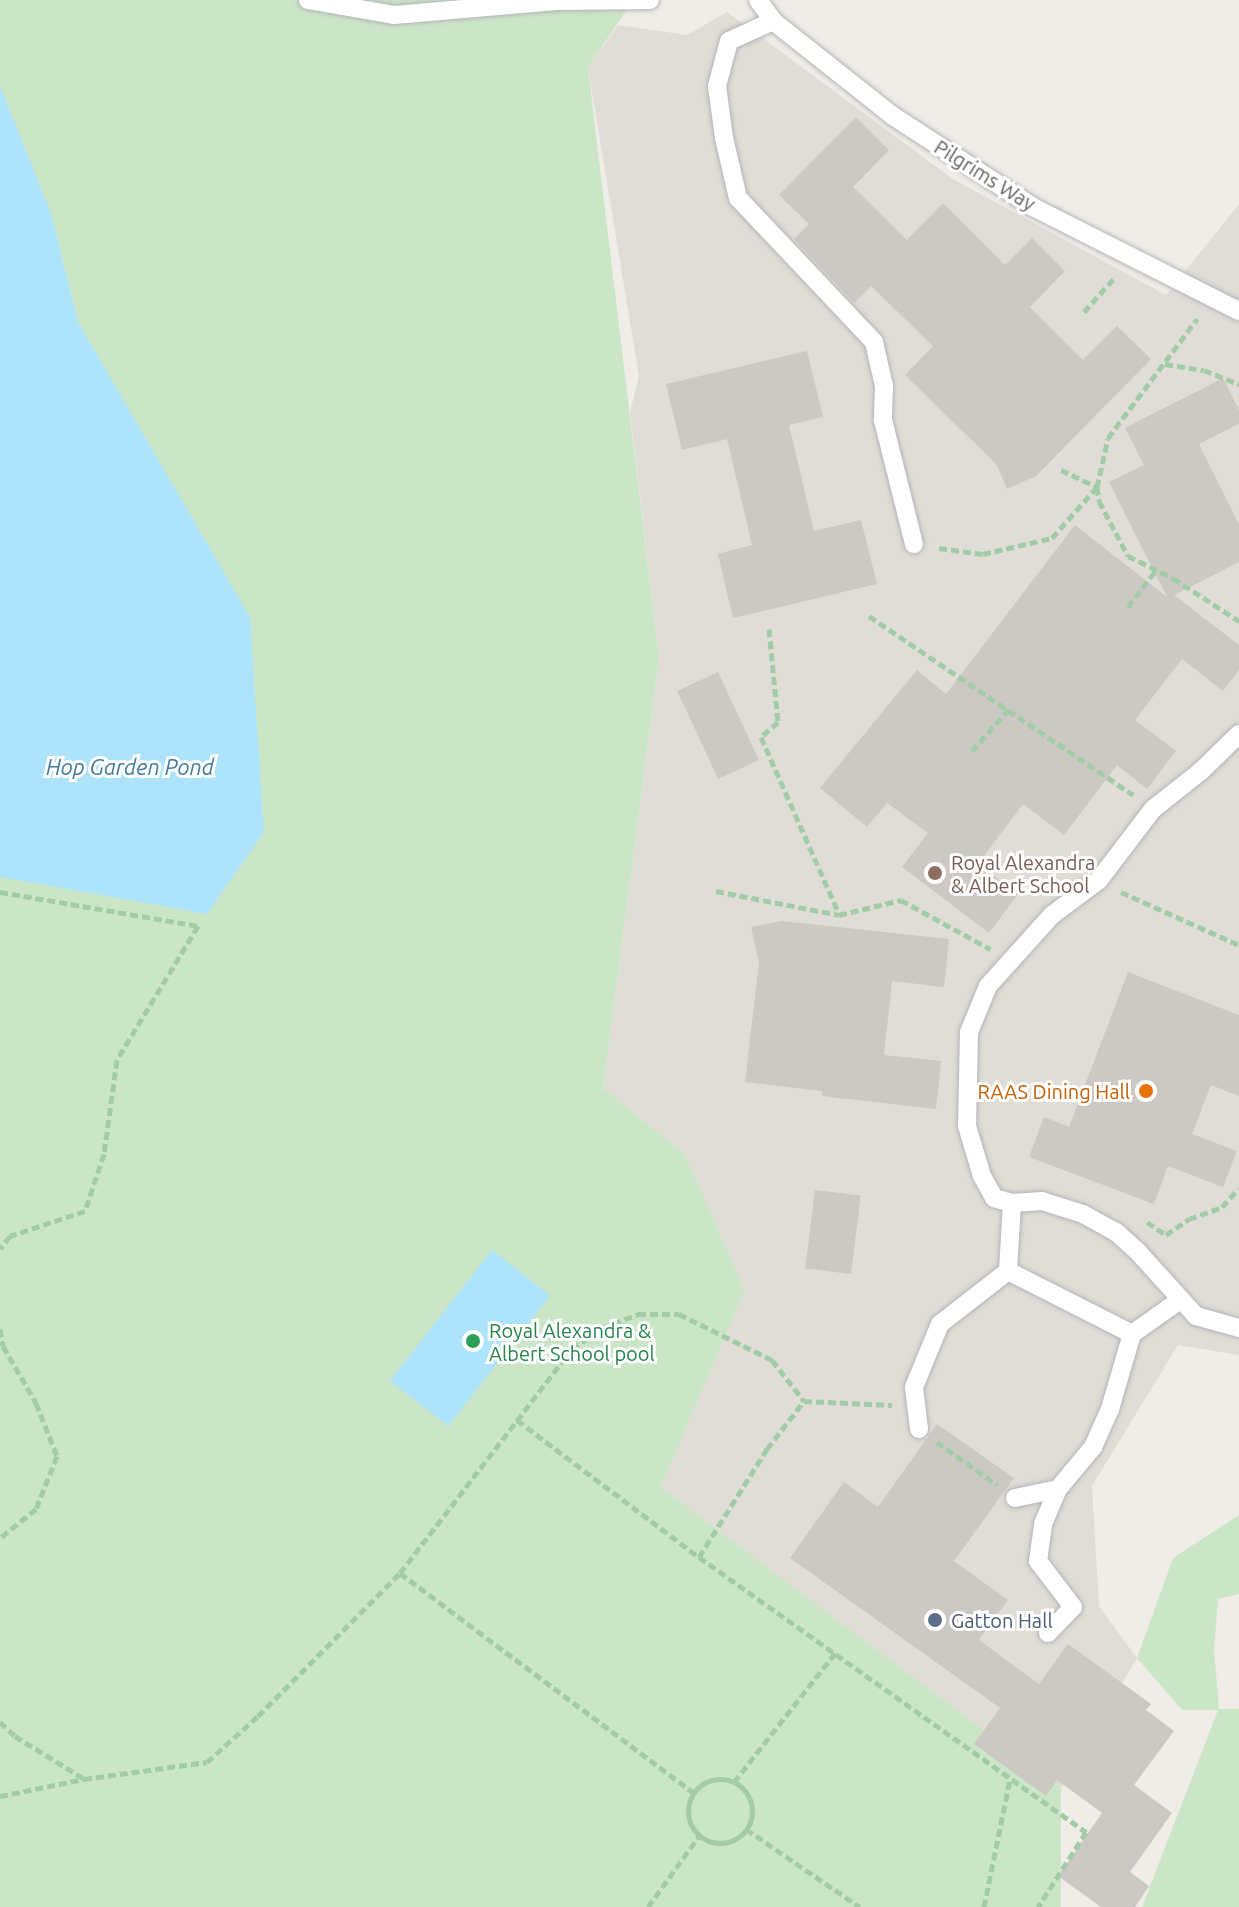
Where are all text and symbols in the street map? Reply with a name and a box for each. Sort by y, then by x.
street label: Pilgrims Way [930,134,1040,216]
water label: Hop Garden Pond [46,754,214,780]
place label: Royal Alexandra & Albert School [951,850,1095,897]
marker: Royal Alexandra & Albert School [926,864,944,882]
place label: RAAS Dining Hall [977,1079,1130,1103]
marker: RAAS Dining Hall [1137,1082,1155,1100]
place label: Royal Alexandra & Albert School pool [489,1318,655,1365]
marker: Royal Alexandra & Albert School pool [464,1332,482,1350]
place label: Gatton Hall [951,1608,1053,1632]
marker: Gatton Hall [926,1611,944,1629]

